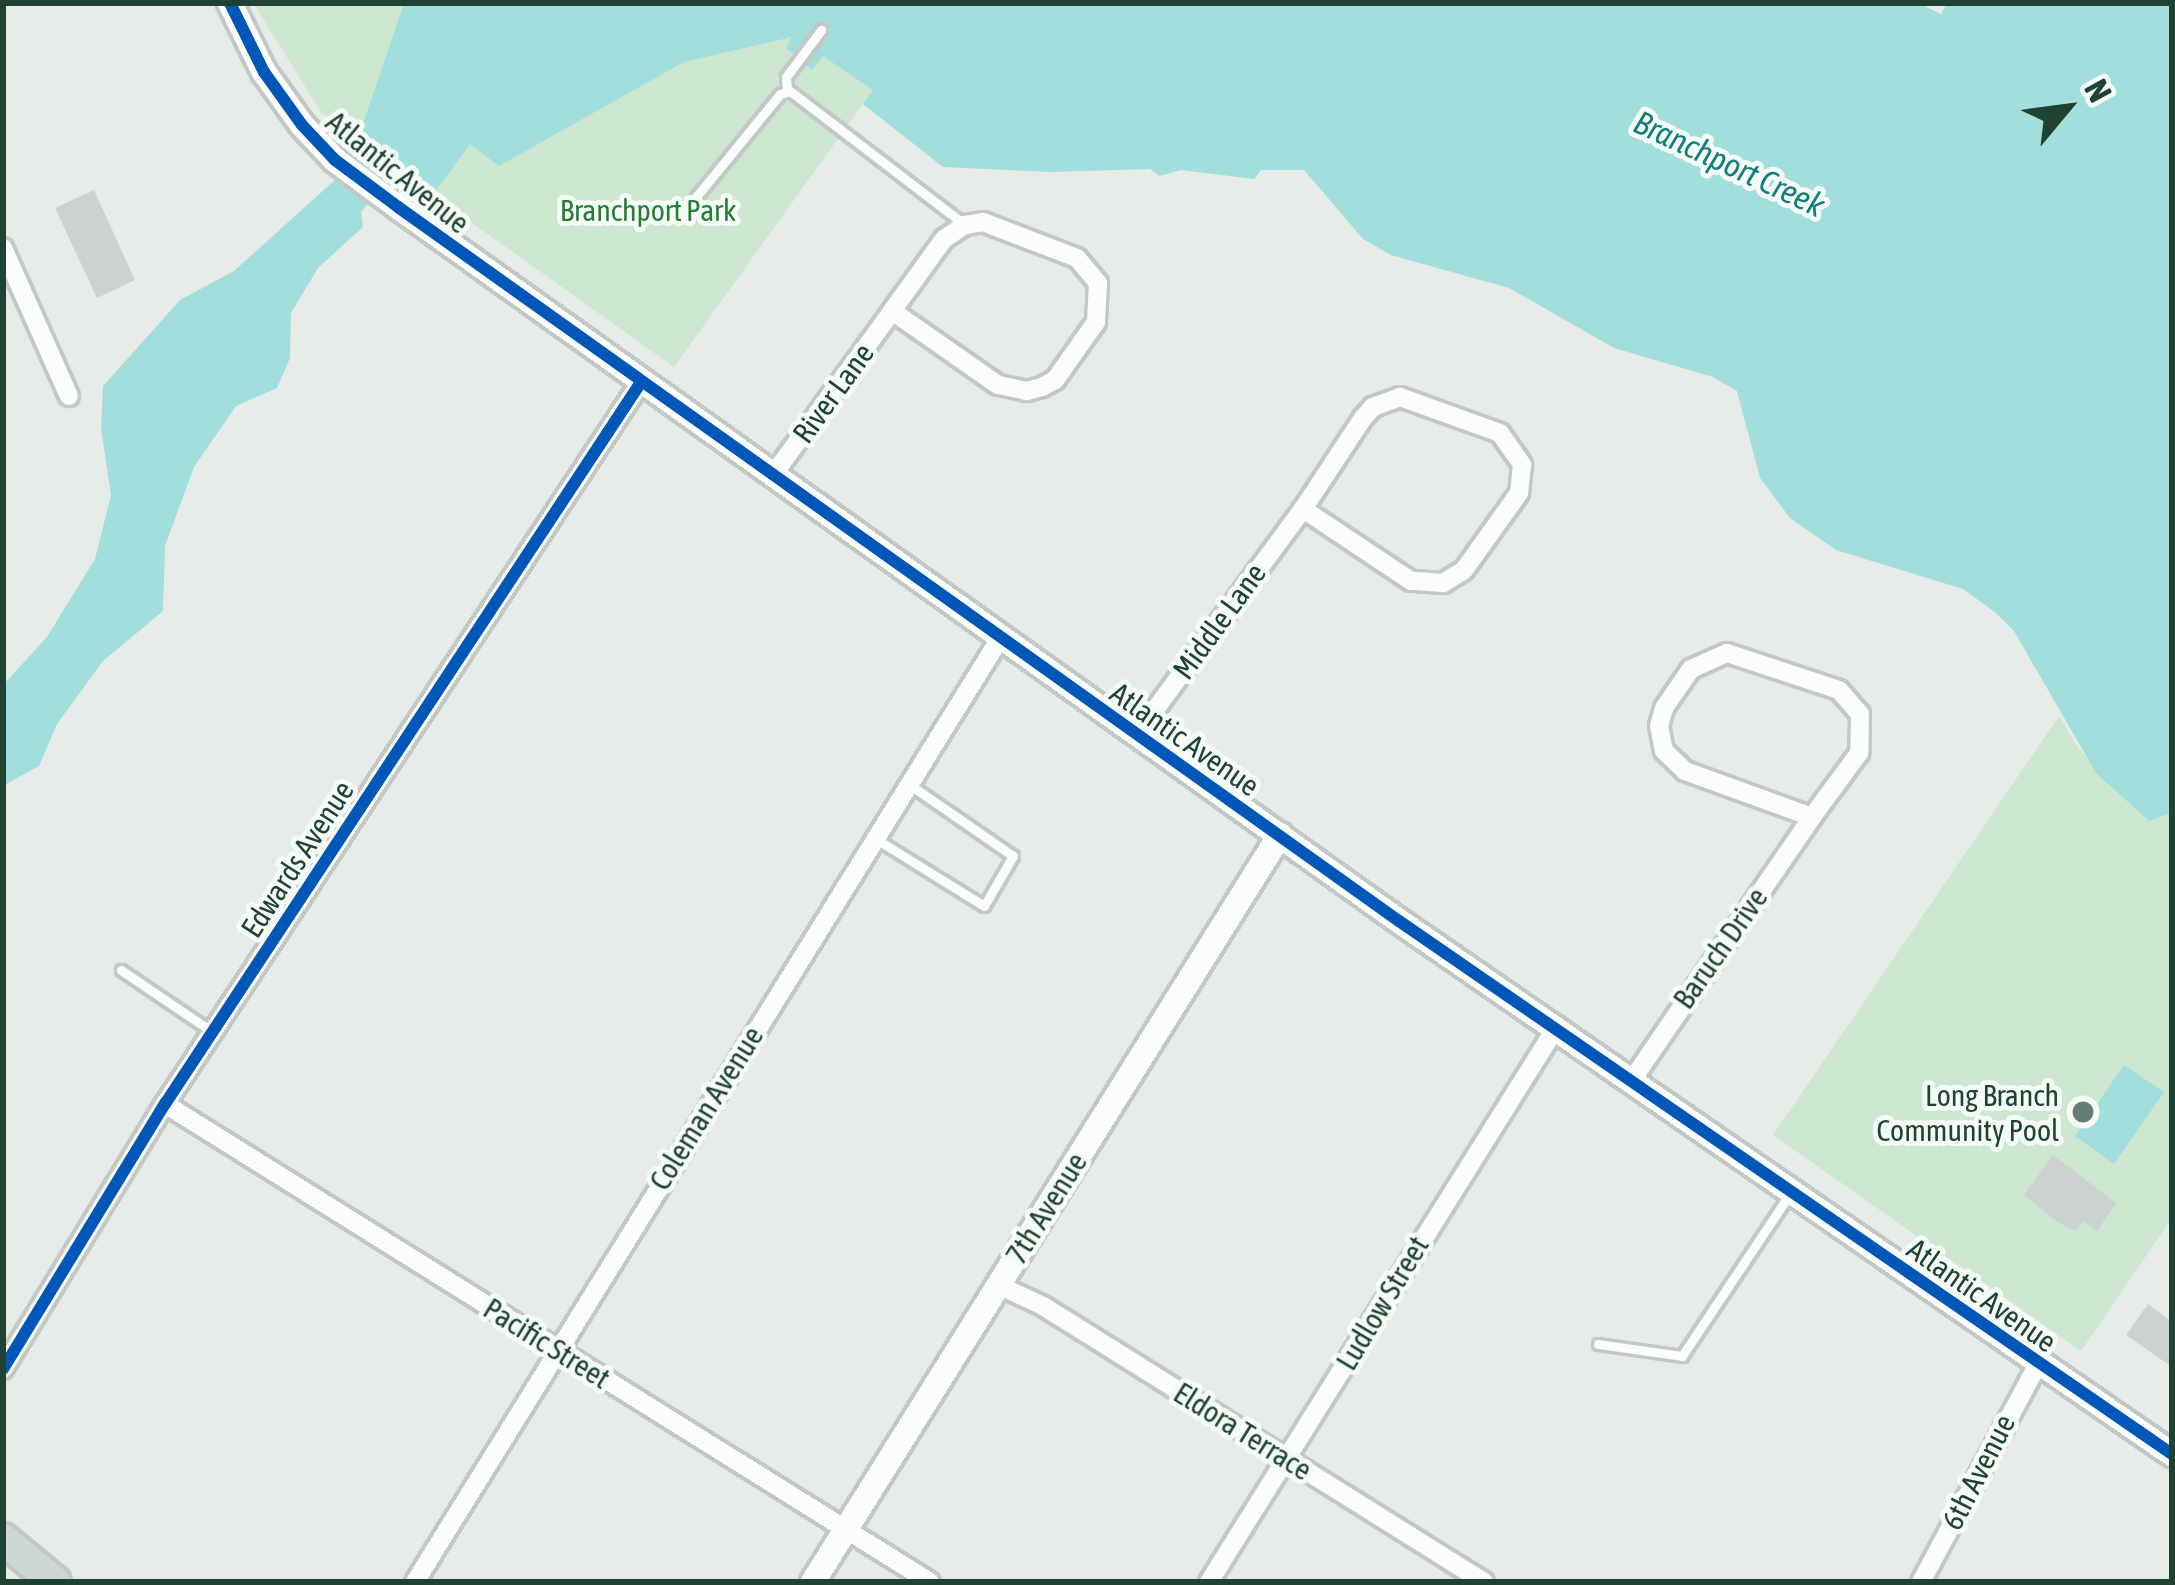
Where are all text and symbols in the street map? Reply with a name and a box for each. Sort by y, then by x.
north arrow [2007,48,2127,168]
text: N [2077,73,2120,108]
street label: Atlantic Avenue [319,103,477,241]
water label: Branchport Creek [1627,103,1831,225]
park label: Branchport Park [560,192,736,228]
street label: River Lane [785,336,881,450]
street label: Middle Lane [1165,556,1273,686]
street label: Atlantic Avenue [1104,674,1266,804]
street label: Edwards Avenue [233,774,361,944]
street label: Baruch Drive [1665,881,1775,1015]
street label: Coleman Avenue [641,1020,771,1196]
place label: Long Branch Community Pool [1877,1077,2059,1148]
marker: Long Branch Community Pool [2070,1099,2096,1125]
street label: 7th Avenue [998,1146,1094,1270]
street label: Ludlow Street [1328,1230,1436,1376]
street label: Atlantic Avenue [1901,1230,2063,1360]
street label: Pacific Street [477,1290,617,1396]
street label: Eldora Terrace [1167,1374,1319,1488]
street label: 6th Avenue [1934,1408,2022,1536]

